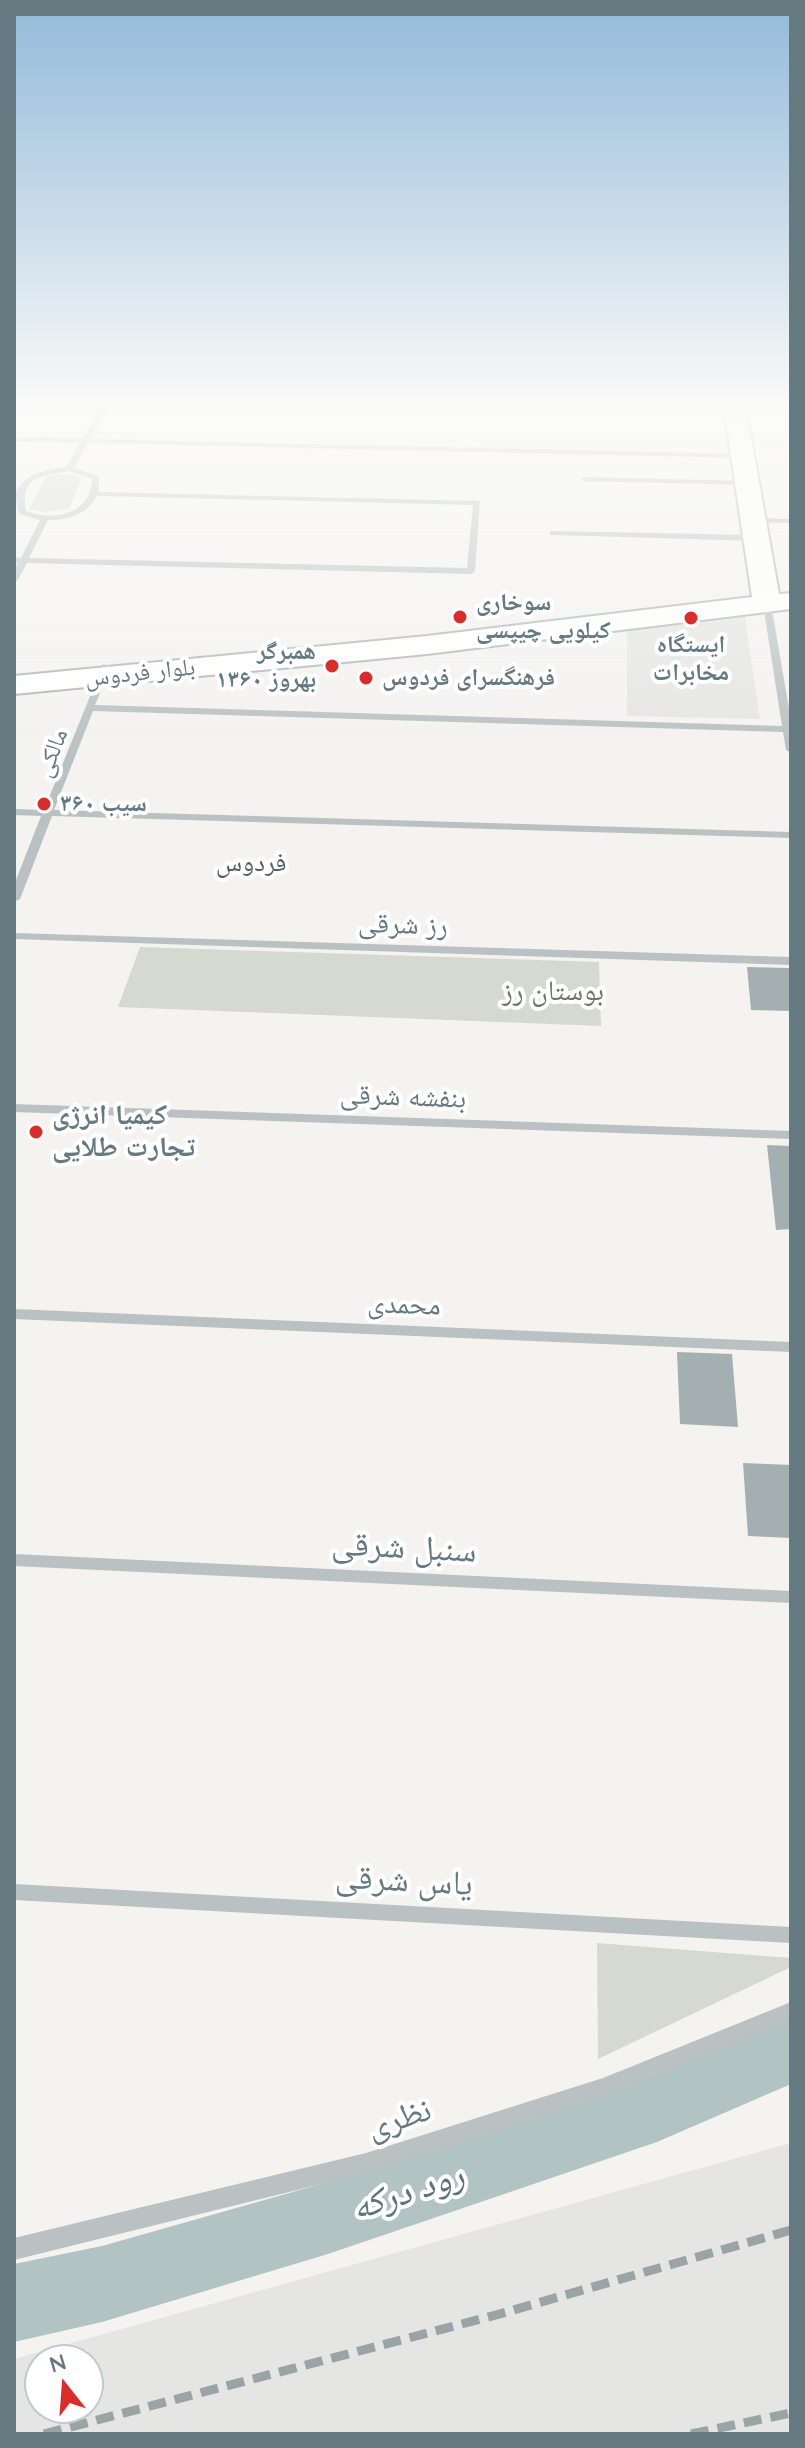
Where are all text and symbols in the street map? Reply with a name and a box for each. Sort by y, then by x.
place label: سوخاری كيلويی چيپسی [476,589,611,645]
marker: سوخاری كيلويی چيپسی [451,608,469,626]
marker: ایستگاه مخابرات [682,609,700,627]
place label: ایستگاه مخابرات [653,631,729,687]
place label: همبرگر بهروز ۱۳۶۰ [216,638,316,694]
street label: بلوار فردوس [84,653,196,693]
marker: همبرگر بهروز ۱۳۶۰ [323,657,341,675]
place label: فرهنگسرای فردوس [382,664,555,692]
marker: فرهنگسرای فردوس [357,669,375,687]
street label: مالکی [29,725,75,781]
place label: سیب ۳۶۰ [60,790,147,818]
marker: سیب ۳۶۰ [35,795,53,813]
district label: فردوس [216,847,286,879]
street label: رز شرقی [357,907,449,943]
park label: بوستان رز [502,975,604,1009]
street label: بنفشه شرقی [339,1078,467,1116]
place label: کیمیا انرژی تجارت طلایی [52,1099,195,1165]
marker: کیمیا انرژی تجارت طلایی [27,1123,45,1141]
street label: محمدی [367,1287,441,1323]
street label: سنبل شرقی [330,1524,478,1572]
street label: یاس شرقی [334,1857,474,1905]
street label: نظری [362,2089,436,2149]
water label: رود درکه [346,2154,470,2230]
north arrow [24,2344,104,2424]
text: N [46,2347,69,2379]

